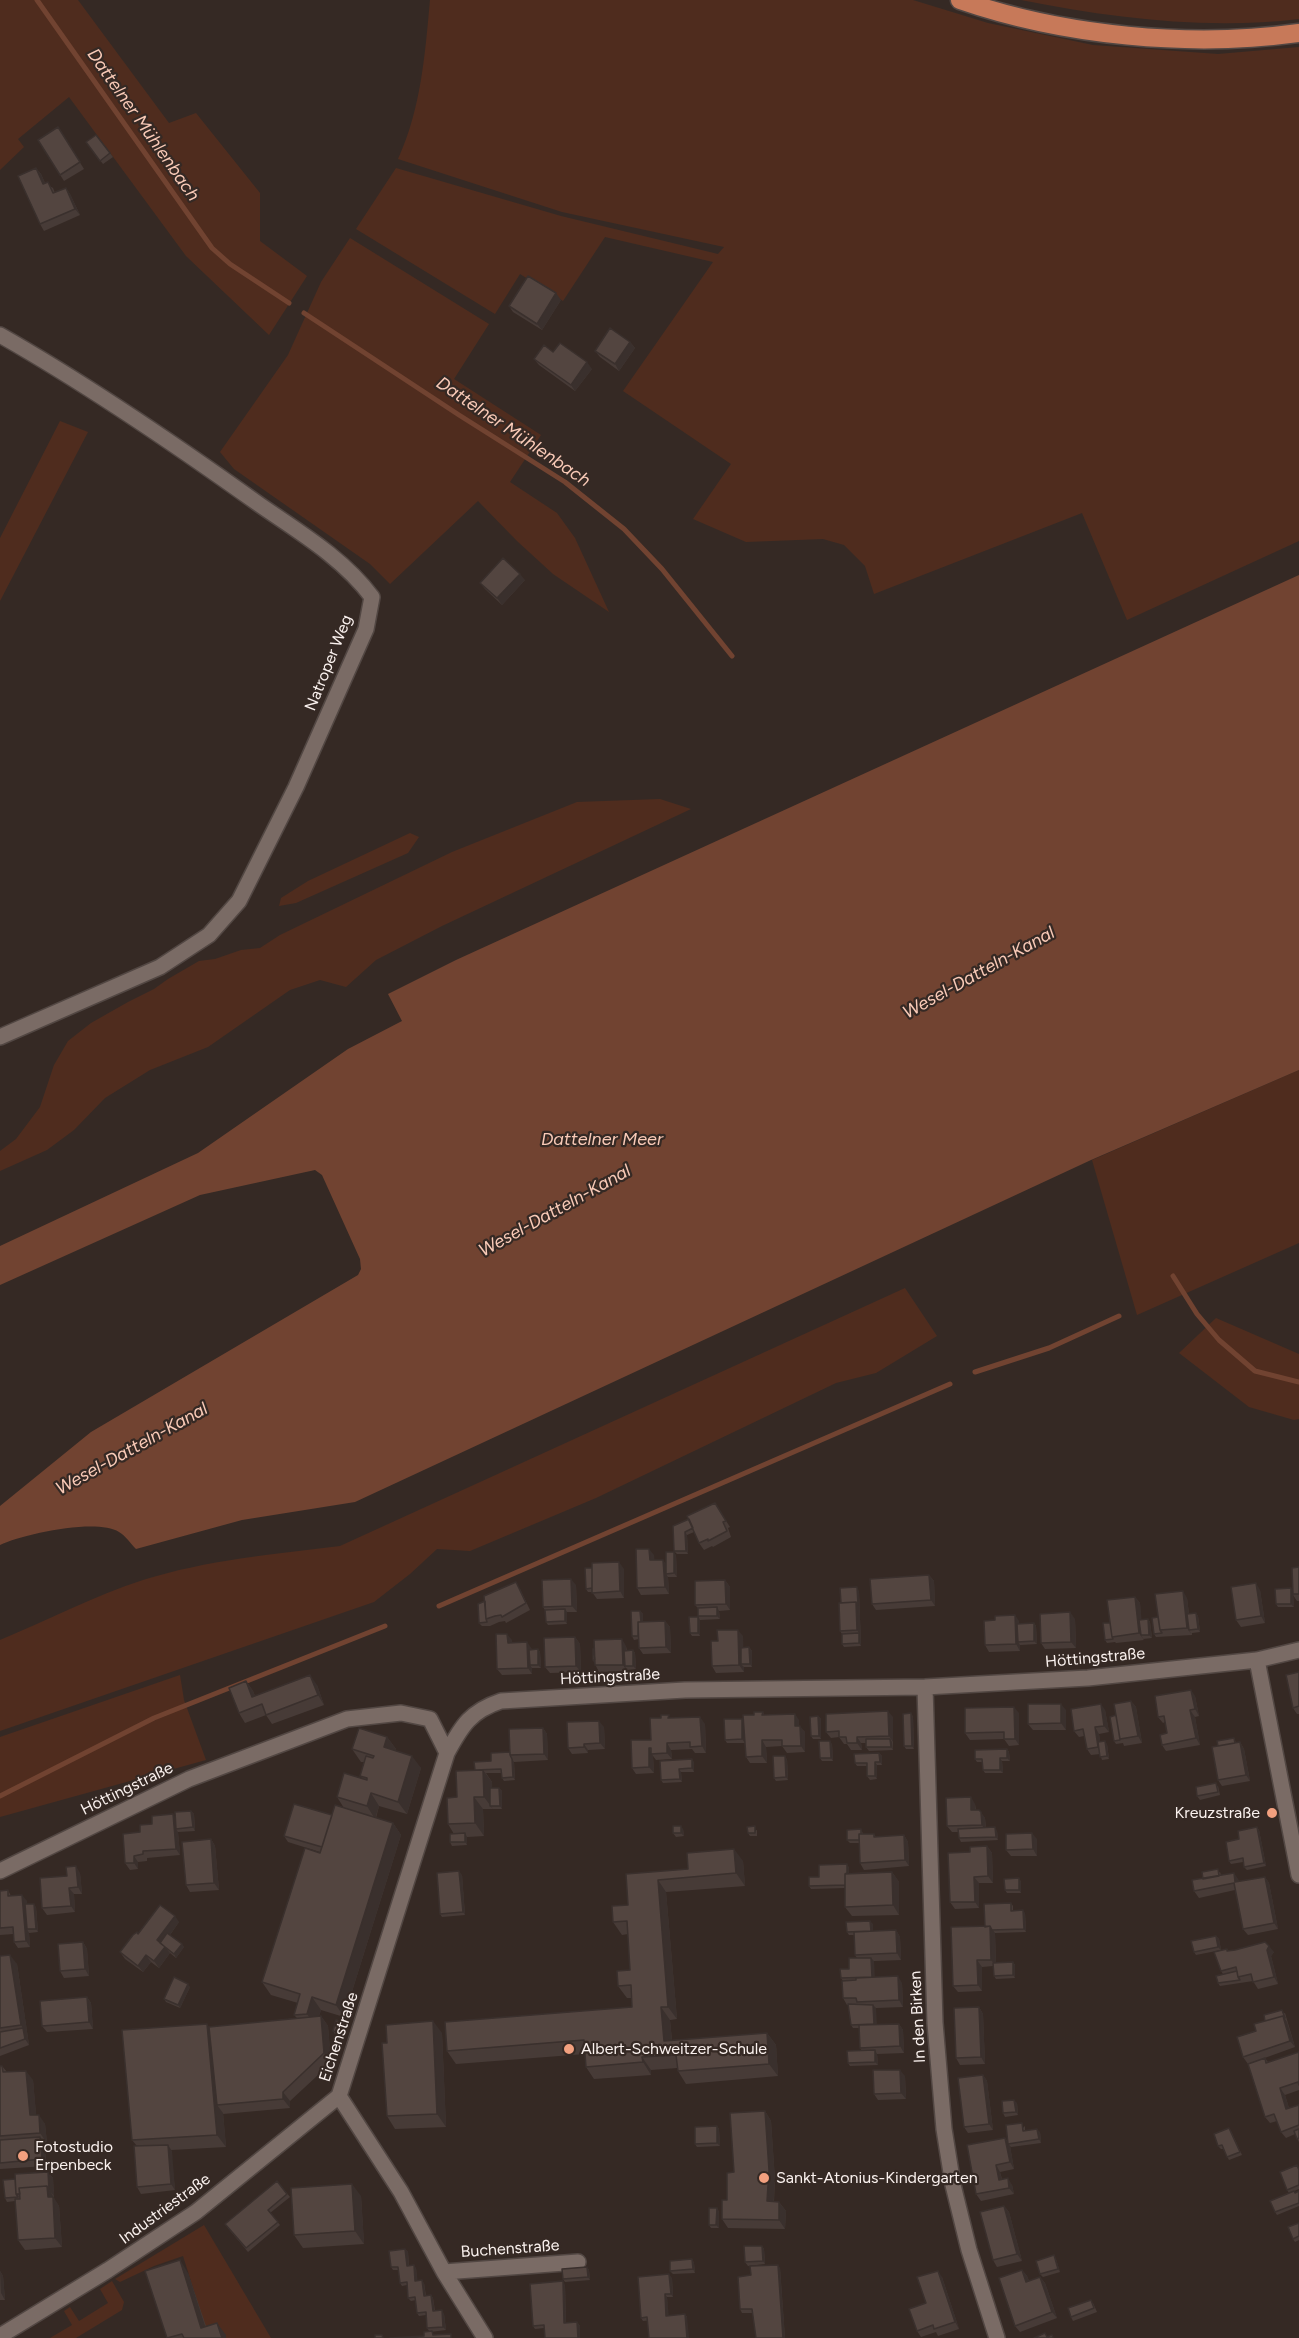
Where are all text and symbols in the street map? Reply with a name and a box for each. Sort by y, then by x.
water label: Dattelner Mühlenbach [82,45,204,205]
water label: Dattelner Mühlenbach [432,372,594,492]
street label: Natroper Weg [301,612,357,714]
water label: Wesel-Datteln-Kanal [899,922,1059,1024]
water label: Dattelner Meer [541,1129,663,1151]
water label: Wesel-Datteln-Kanal [475,1160,635,1262]
water label: Wesel-Datteln-Kanal [52,1398,212,1500]
street label: Höttingstraße [1044,1644,1146,1672]
street label: Höttingstraße [559,1665,661,1689]
street label: Höttingstraße [78,1758,176,1820]
place label: Kreuzstraße [1175,1803,1260,1823]
marker: Kreuzstraße [1265,1806,1279,1820]
street label: In den Birken [906,1970,930,2064]
street label: Eichenstraße [315,1990,363,2084]
place label: Albert-Schweitzer-Schule [581,2039,767,2059]
marker: Albert-Schweitzer-Schule [562,2042,576,2056]
place label: Fotostudio Erpenbeck [35,2137,113,2175]
marker: Fotostudio Erpenbeck [16,2149,30,2163]
place label: Sankt-Atonius-Kindergarten [776,2168,978,2188]
street label: Industriestraße [116,2170,214,2248]
marker: Sankt-Atonius-Kindergarten [757,2171,771,2185]
street label: Buchenstraße [460,2236,560,2262]

